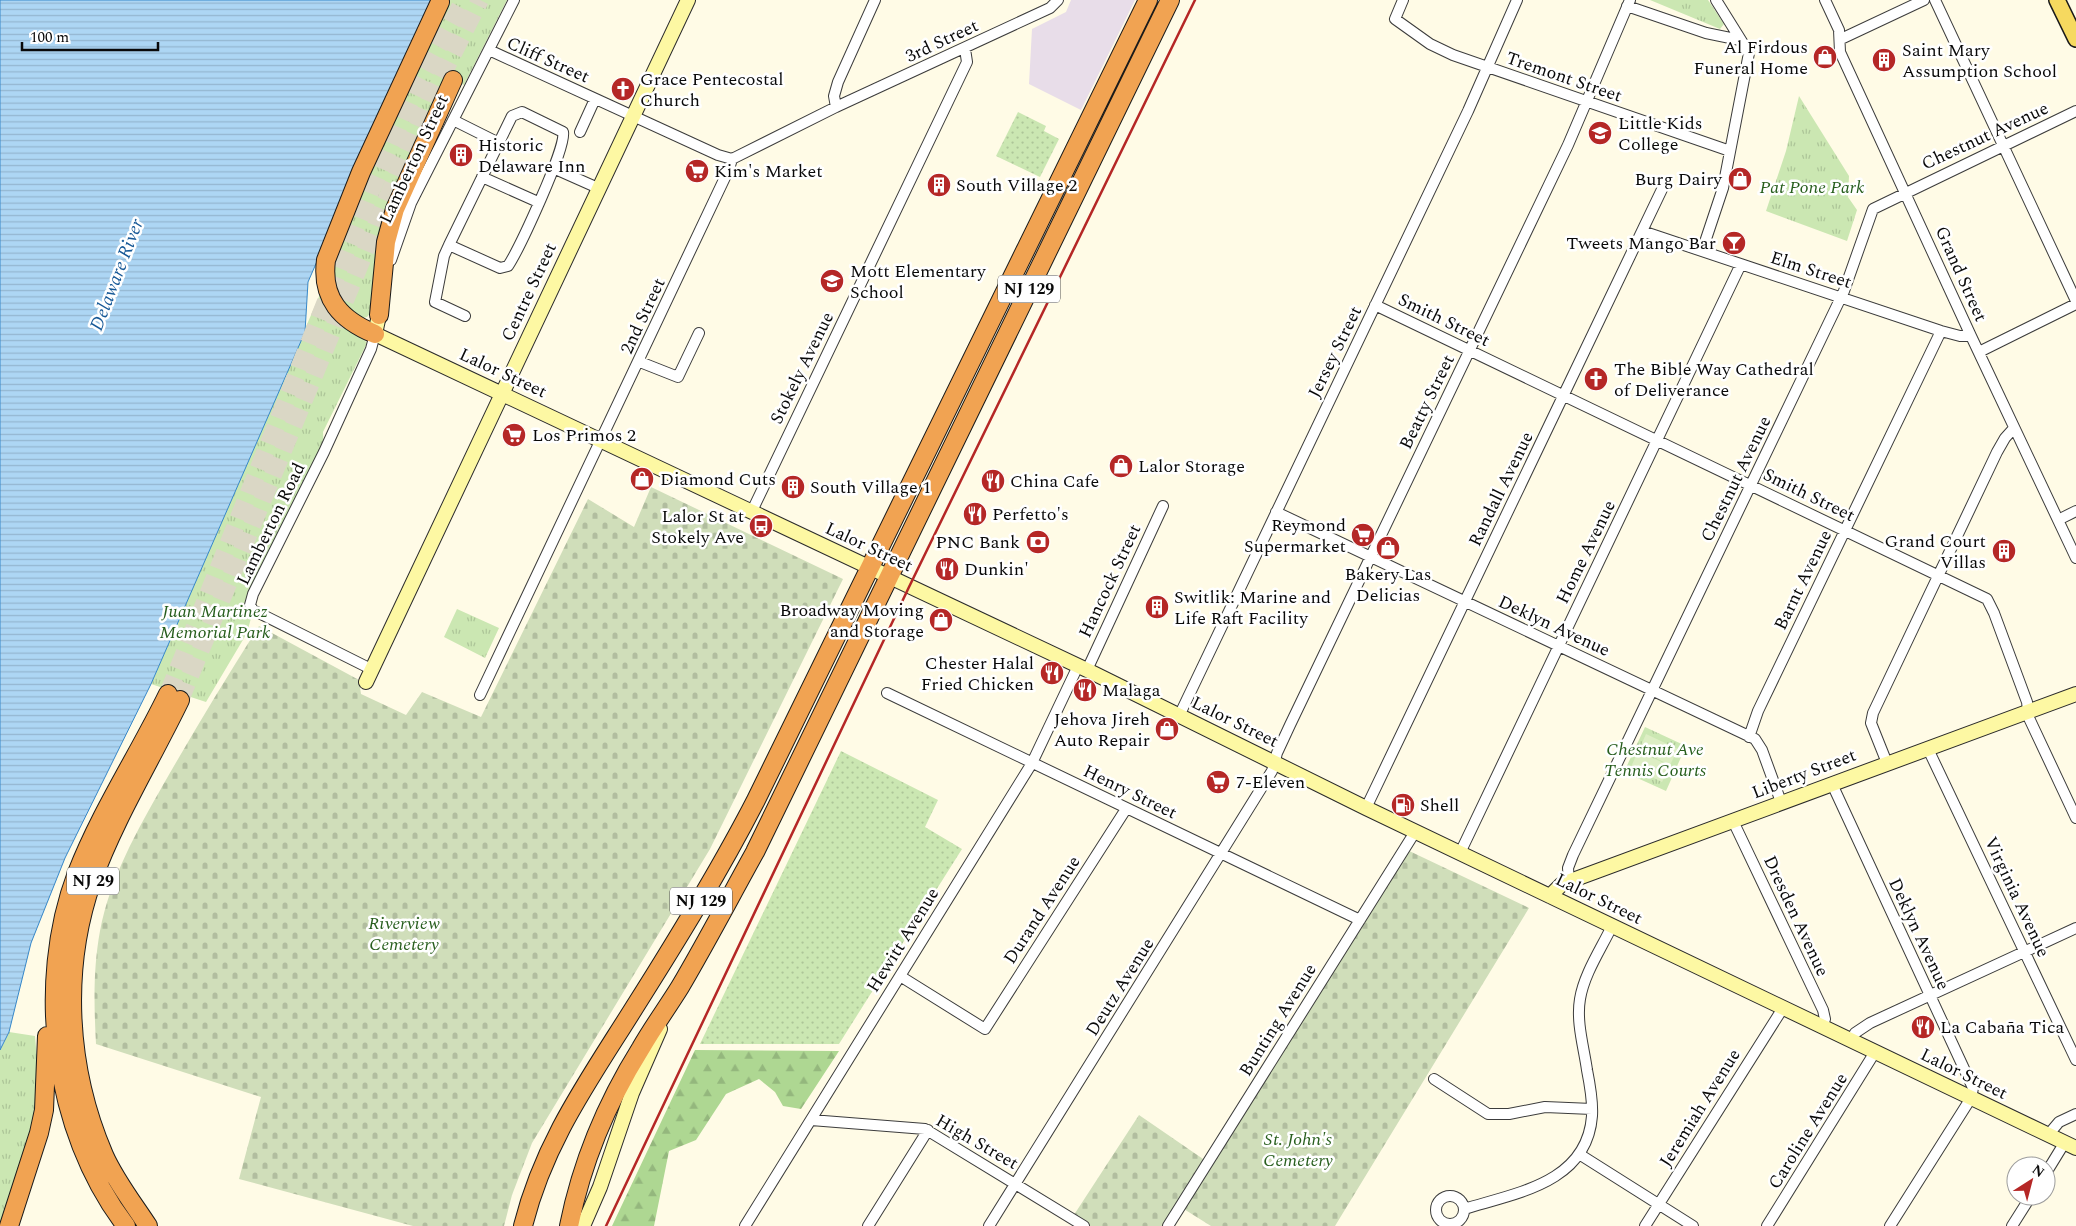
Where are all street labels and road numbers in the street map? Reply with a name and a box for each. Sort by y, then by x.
street label: 3rd Street [901,12,983,70]
street label: Cliff Street [502,30,594,90]
street label: Tremont Street [1502,45,1626,109]
street label: Lamberton Street [372,90,456,228]
street label: Chestnut Avenue [1917,95,2053,177]
street label: Grand Street [1928,222,1994,326]
street label: Centre Street [494,238,564,346]
street label: Elm Street [1767,244,1855,296]
street label: 2nd Street [614,273,672,359]
road number: NJ 129 [998,276,1060,302]
street label: Smith Street [1394,286,1494,354]
street label: Jersey Street [1301,301,1369,403]
street label: Stokely Avenue [763,307,841,429]
street label: Lalor Street [455,341,551,405]
street label: Beatty Street [1392,350,1462,454]
street label: Chestnut Avenue [1694,411,1778,547]
street label: Randall Avenue [1462,427,1540,551]
street label: Lamberton Road [230,458,312,590]
street label: Smith Street [1759,461,1859,529]
street label: Home Avenue [1549,496,1623,608]
street label: Lalor Street [821,515,917,579]
street label: Hancock Street [1072,520,1148,642]
street label: Barnt Avenue [1767,525,1839,635]
street label: Deklyn Avenue [1494,588,1614,664]
street label: Lalor Street [1187,689,1283,755]
street label: Liberty Street [1748,742,1860,806]
street label: Henry Street [1079,758,1181,826]
street label: Virginia Avenue [1977,832,2057,962]
street label: Durand Avenue [997,850,1087,970]
street label: Dresden Avenue [1756,851,1836,981]
street label: Lalor Street [1551,866,1647,932]
road number: NJ 29 [67,868,119,894]
street label: Deklyn Avenue [1881,874,1957,994]
street label: Hewitt Avenue [860,882,946,998]
road number: NJ 129 [670,888,732,914]
street label: Deutz Avenue [1079,932,1161,1042]
street label: Bunting Avenue [1232,958,1324,1082]
street label: Lalor Street [1916,1041,2012,1107]
street label: Jeremiah Avenue [1653,1043,1747,1173]
street label: Caroline Avenue [1761,1068,1855,1194]
street label: High Street [930,1107,1024,1177]

